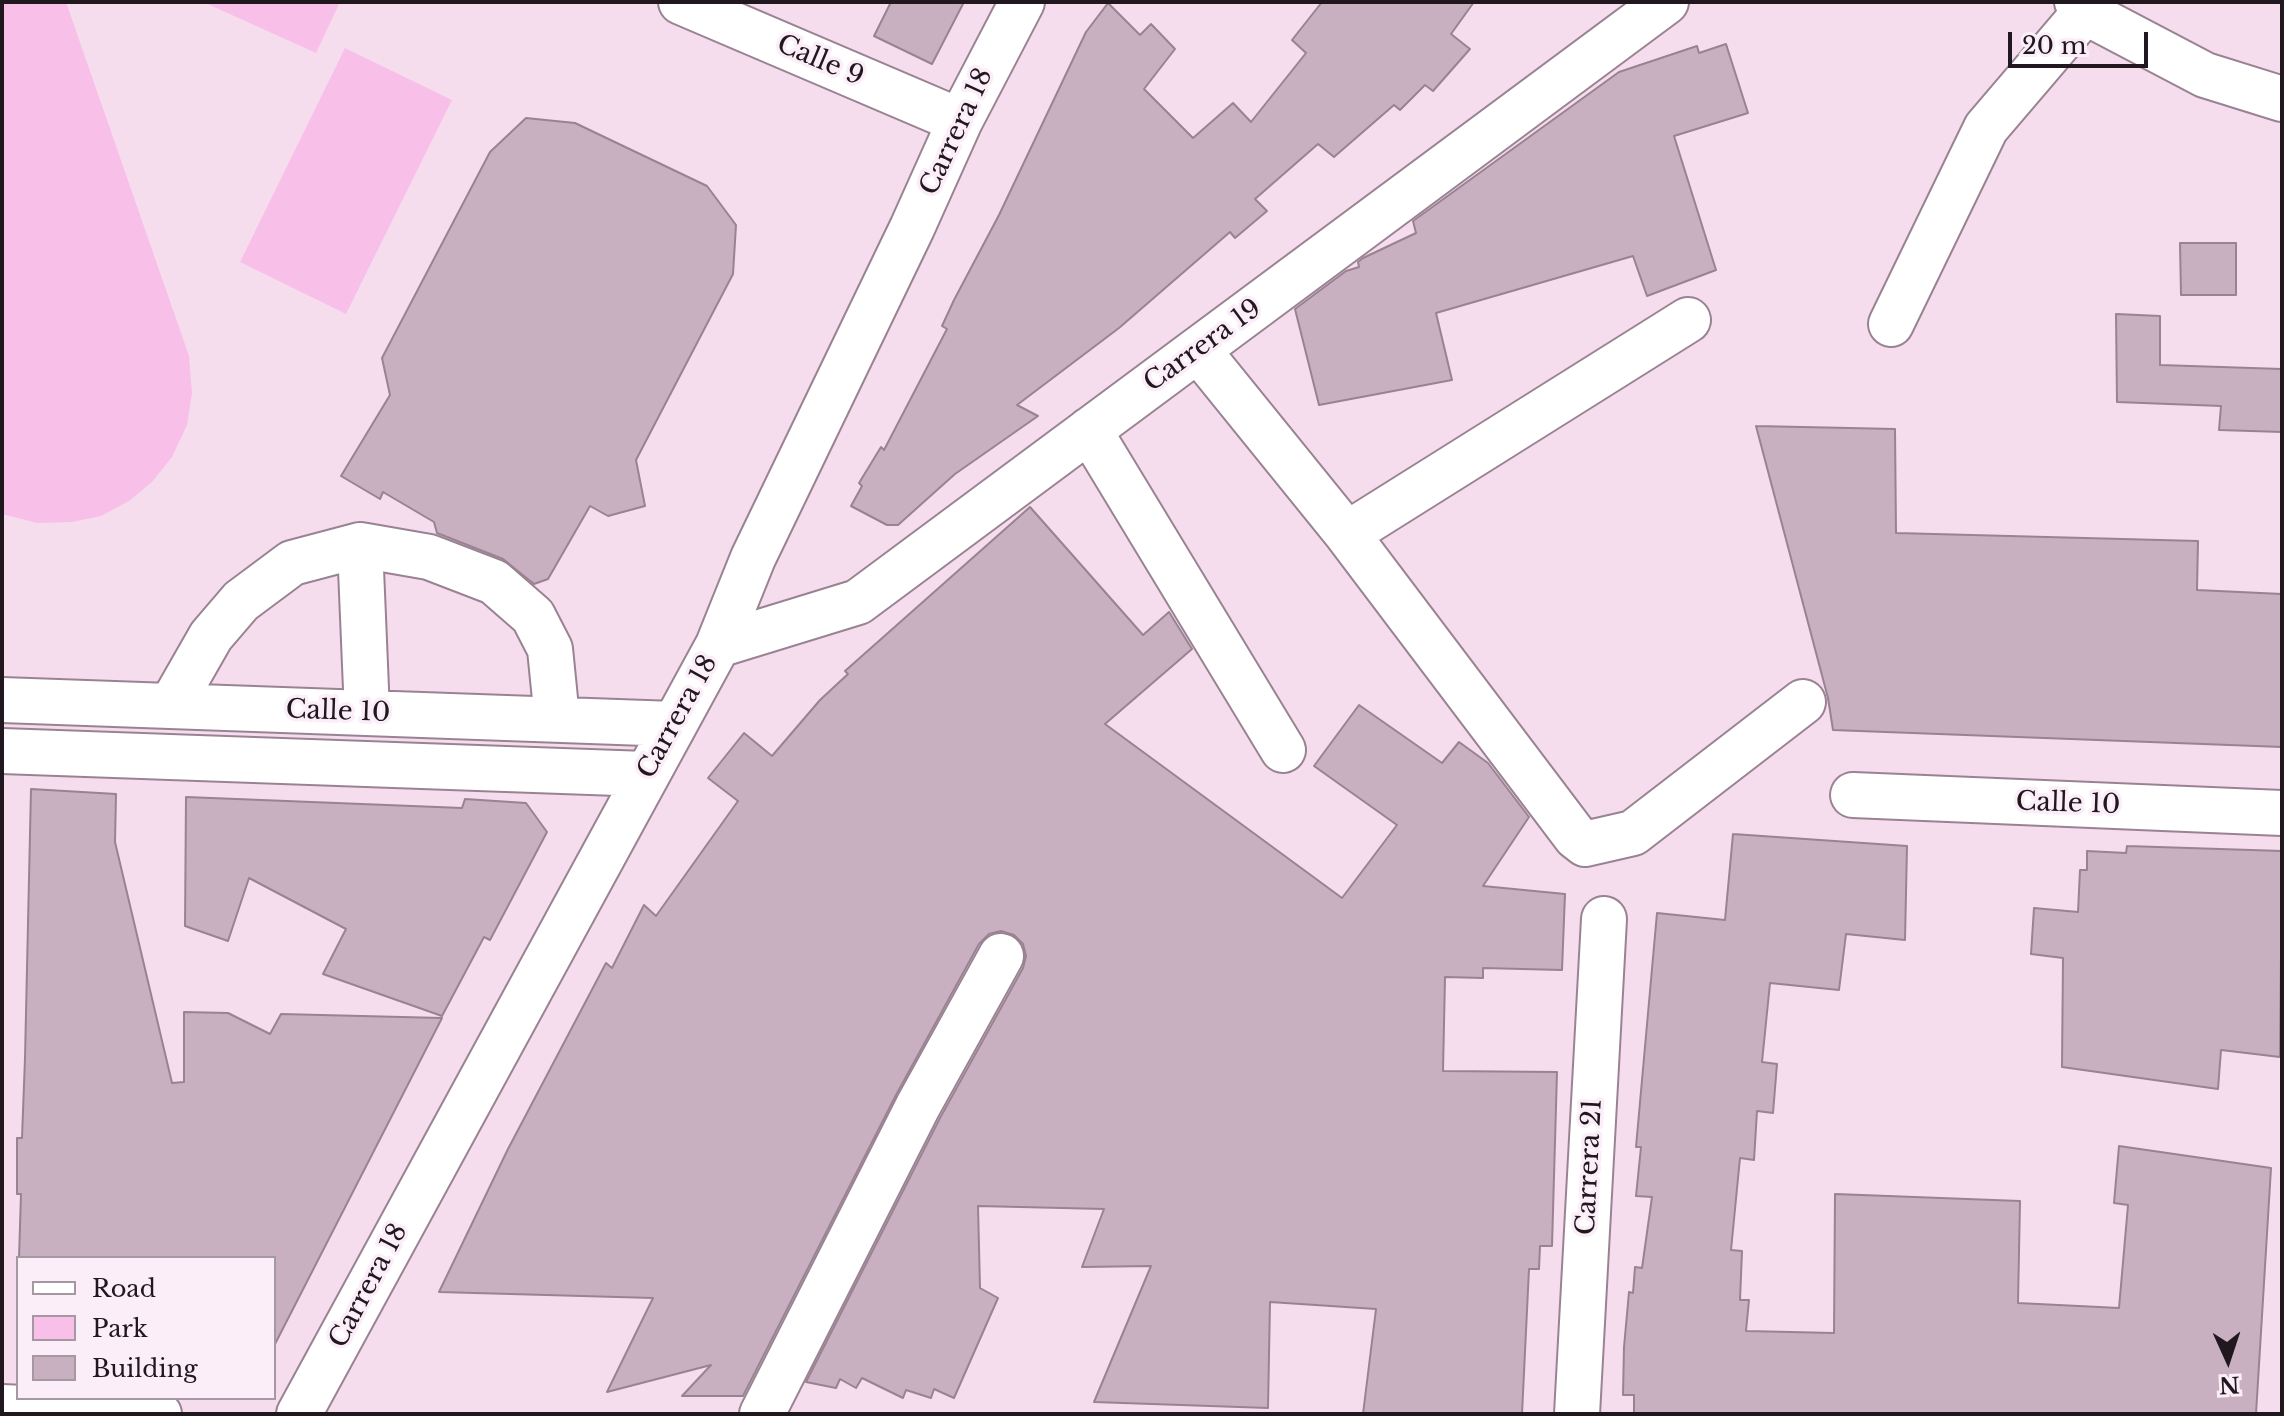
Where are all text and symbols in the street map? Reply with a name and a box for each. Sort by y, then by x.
scale bar [2012,16,2152,66]
street label: Calle 9 [772,29,868,93]
text: 20 m [2022,31,2087,60]
street label: Carrera 18 [914,64,1000,200]
street label: Carrera 19 [1138,293,1268,399]
street label: Carrera 18 [631,650,725,784]
street label: Calle 10 [285,695,391,729]
street label: Calle 10 [2015,787,2121,821]
street label: Carrera 21 [1571,1098,1609,1236]
street label: Carrera 18 [323,1219,415,1353]
legend [16,1256,276,1400]
text: Road [92,1274,156,1303]
text: Park [92,1314,148,1343]
north arrow [2188,1320,2268,1400]
text: Building [92,1354,198,1383]
text: N [2218,1370,2240,1398]

